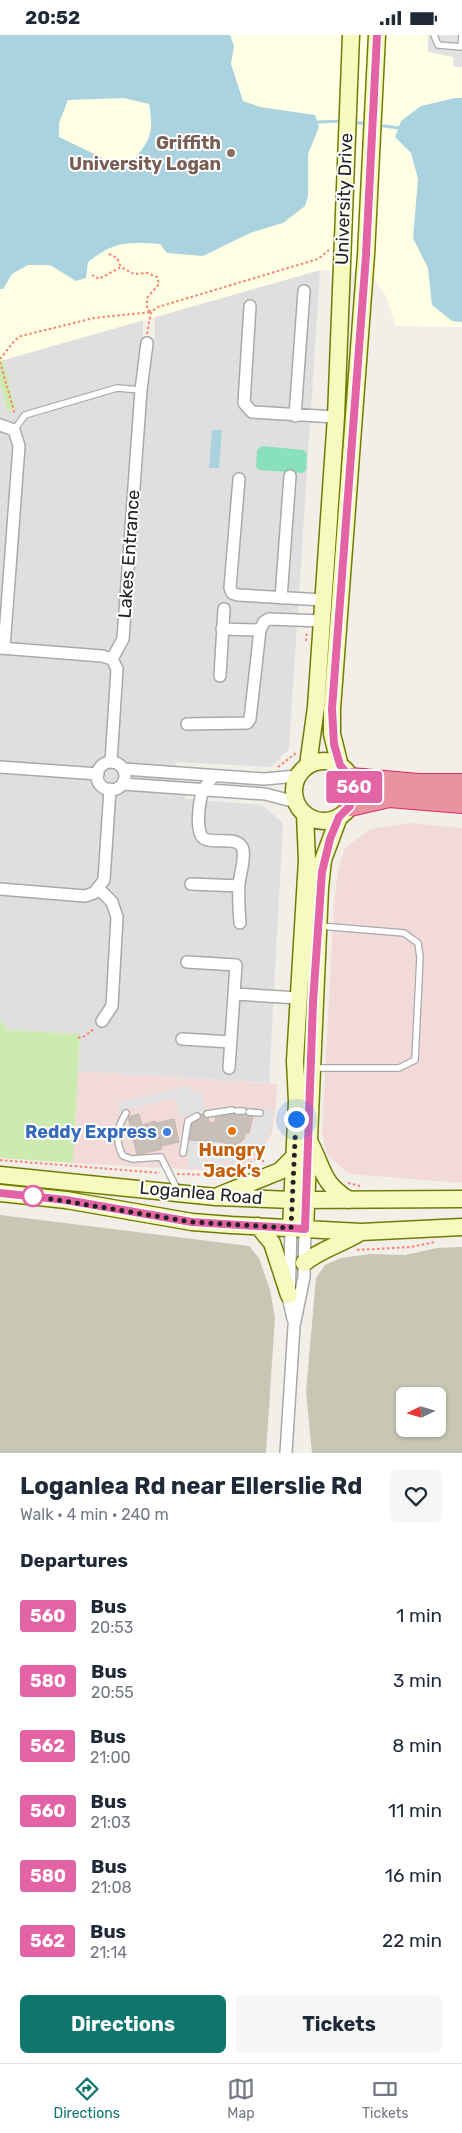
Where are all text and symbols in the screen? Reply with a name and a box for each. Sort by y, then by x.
text: 20:52 [25,6,80,29]
place label: Griffith University Logan [69,132,221,175]
street label: University Drive [331,133,357,265]
marker: Griffith University Logan [225,147,237,159]
street label: Lakes Entrance [114,489,144,619]
line badge: 560 [325,771,383,803]
text: 560 [336,776,372,798]
your location [284,1107,309,1132]
place label: Reddy Express [25,1121,157,1143]
marker: Hungry Jack's [226,1125,238,1137]
marker: Reddy Express [161,1126,173,1138]
place label: Hungry Jack's [199,1139,266,1182]
street label: Loganlea Road [139,1177,263,1209]
unlabelled marker [22,1185,44,1207]
north arrow [396,1387,446,1437]
map controls [396,1387,446,1437]
button: heart [390,1470,442,1522]
text: Loganlea Rd near Ellerslie Rd [20,1472,362,1500]
text: Walk · 4 min · 240 m [20,1505,169,1524]
text: Departures [20,1549,128,1572]
text: Bus [91,1595,127,1618]
text: 1 min [396,1604,442,1627]
text: 560 [30,1605,66,1627]
text: 20:53 [91,1618,133,1637]
text: Bus [91,1660,127,1683]
text: 3 min [393,1669,442,1692]
text: 580 [30,1670,66,1692]
text: 20:55 [91,1683,134,1702]
text: Bus [90,1725,126,1748]
text: 8 min [392,1734,442,1757]
text: 562 [30,1735,65,1757]
text: 21:00 [90,1748,131,1767]
text: Bus [91,1790,127,1813]
text: 11 min [388,1799,442,1822]
text: 560 [30,1800,66,1822]
text: 21:03 [91,1813,131,1832]
text: Bus [91,1855,127,1878]
text: 16 min [385,1864,442,1887]
text: 580 [30,1865,66,1887]
text: 21:08 [91,1878,132,1897]
text: Bus [90,1920,126,1943]
text: 22 min [382,1929,442,1952]
text: 562 [30,1930,65,1952]
text: 21:14 [90,1943,127,1962]
button: Directions [20,1995,226,2053]
button: Tickets [236,1995,442,2053]
tab: Directions [54,2075,120,2122]
tab: Map [227,2075,255,2122]
tab: Tickets [362,2075,408,2122]

